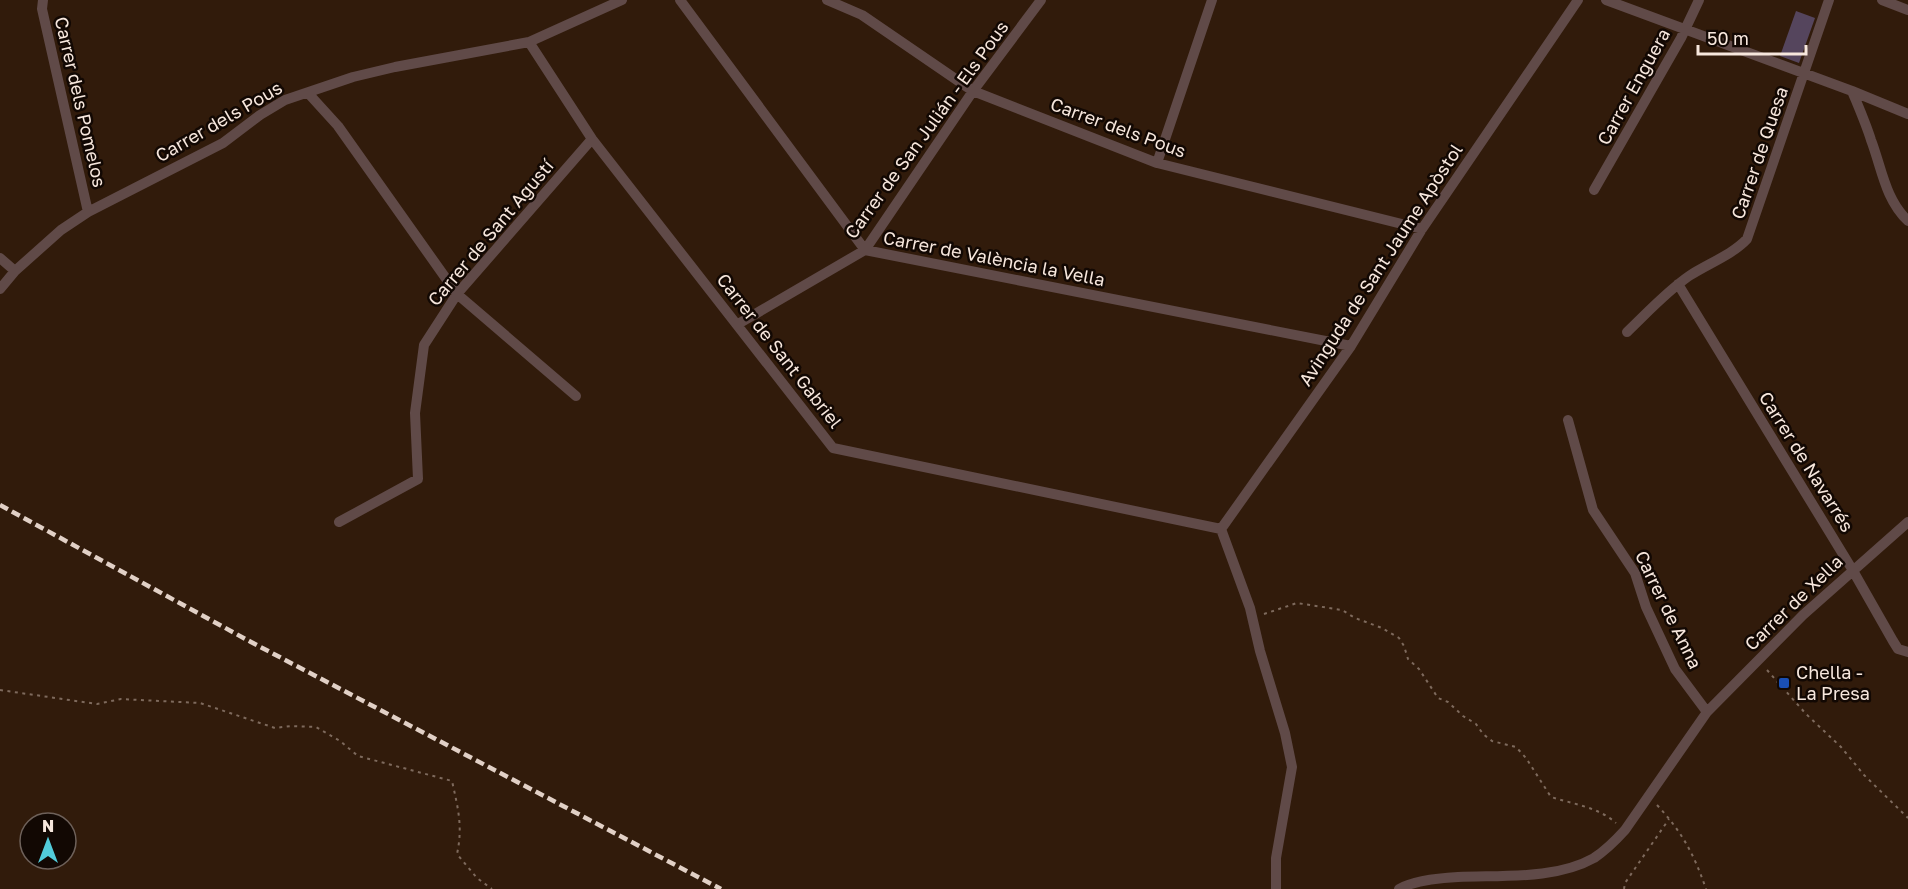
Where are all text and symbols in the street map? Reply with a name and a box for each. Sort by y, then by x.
street label: Carrer dels Pomelos [51,14,111,189]
street label: Carrer de San Julián - Els Pous [840,16,1013,243]
scale bar [1698,18,1806,56]
street label: Carrer Enguera [1592,24,1674,149]
text: 50 m [1707,27,1749,49]
street label: Carrer dels Pous [151,76,286,166]
street label: Carrer de Quesa [1726,84,1792,222]
street label: Carrer dels Pous [1048,92,1189,162]
street label: Avinguda de Sant Jaume Apòstol [1294,139,1467,390]
street label: Carrer de Sant Agustí [423,154,559,310]
street label: Carrer de València la Vella [881,226,1107,290]
street label: Carrer de Sant Gabriel [712,269,847,432]
street label: Carrer de Navarrés [1755,387,1859,536]
street label: Carrer de Anna [1631,547,1707,672]
street label: Carrer de Xella [1740,550,1847,655]
place label: Chella - La Presa [1796,661,1870,704]
marker: Chella - La Presa [1777,676,1791,690]
north arrow [18,811,78,871]
text: N [42,816,54,836]

